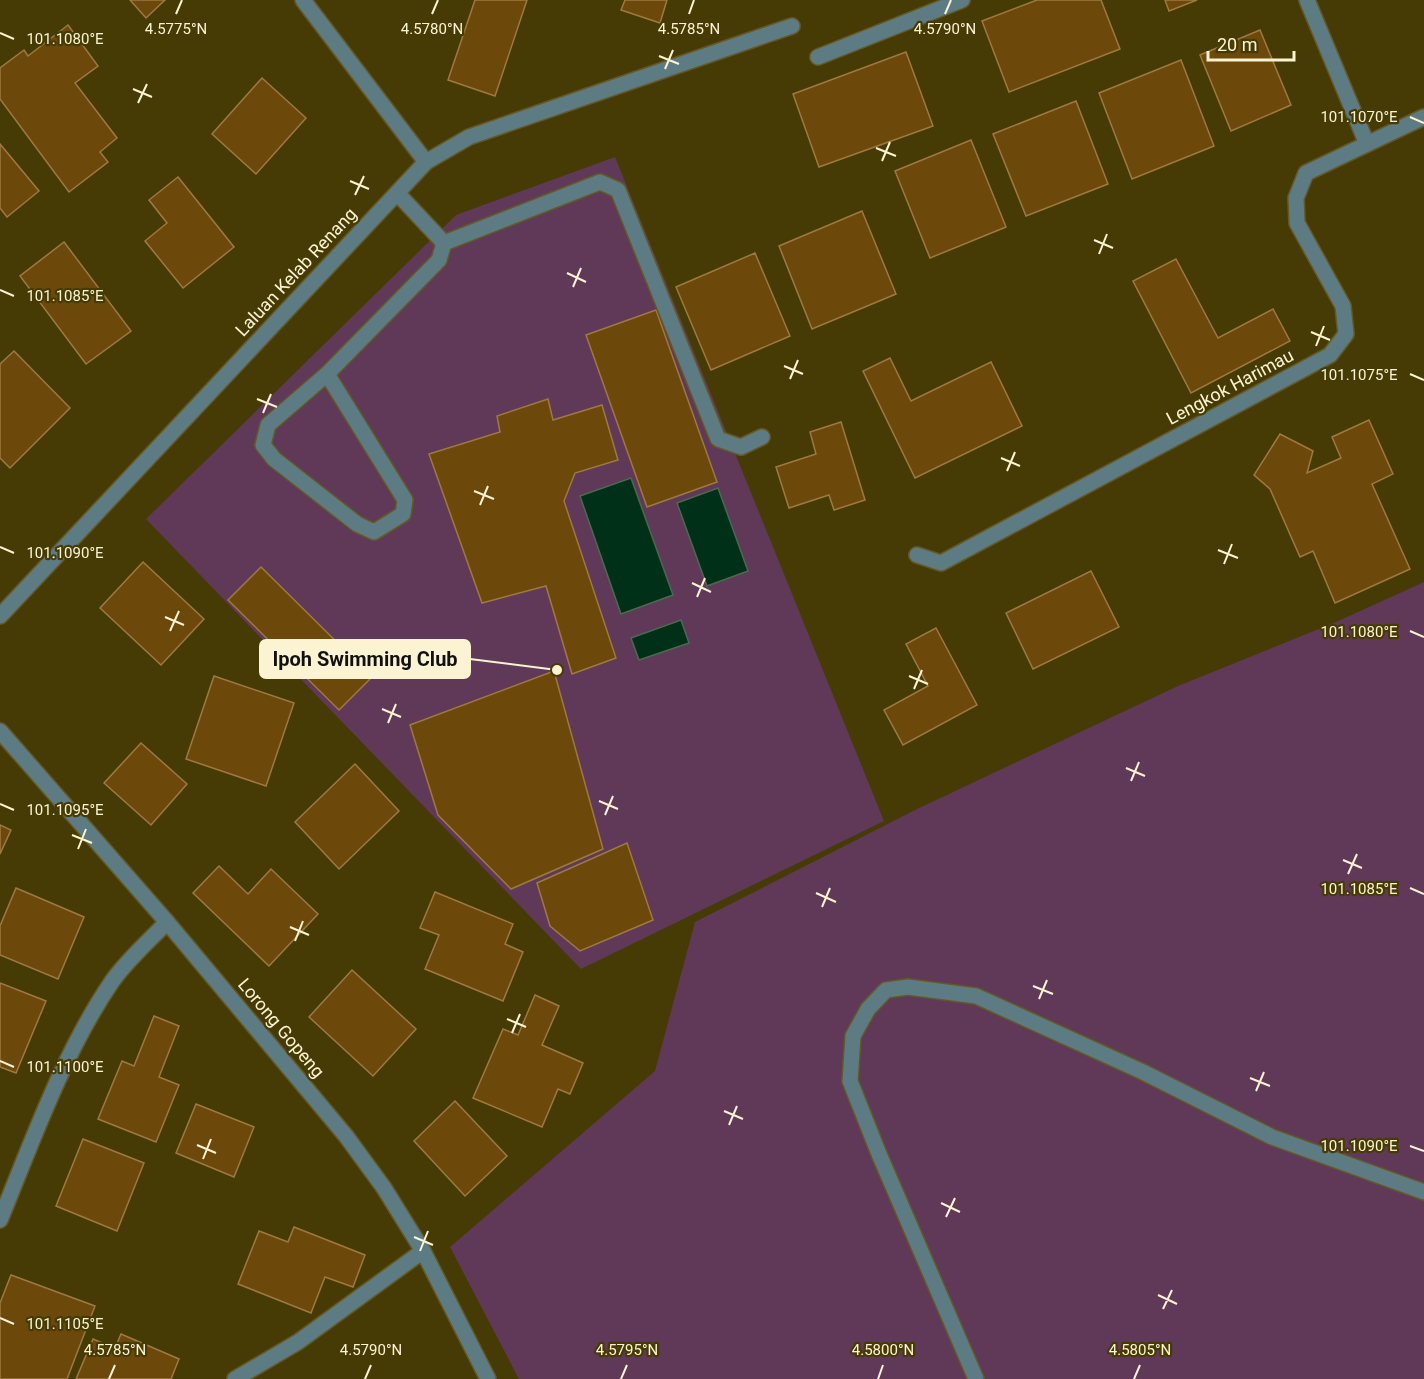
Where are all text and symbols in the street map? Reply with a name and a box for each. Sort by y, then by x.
text: 4.5775°N [145,20,207,38]
text: 4.5780°N [401,20,463,38]
text: 4.5785°N [658,20,720,38]
text: 4.5790°N [914,20,976,38]
scale bar [1208,24,1294,62]
text: 101.1080°E [26,30,104,48]
text: 20 m [1217,34,1257,55]
text: 101.1070°E [1320,108,1398,126]
street label: Laluan Kelab Renang [231,203,361,340]
text: 101.1085°E [26,287,104,305]
street label: Lengkok Harimau [1163,344,1297,429]
text: 101.1075°E [1320,366,1398,384]
text: 101.1090°E [26,544,104,562]
text: 101.1080°E [1320,623,1398,641]
callout: Ipoh Swimming Club [260,640,470,678]
text: Ipoh Swimming Club [272,647,458,671]
text: 101.1095°E [26,801,104,819]
text: 101.1085°E [1320,880,1398,898]
street label: Lorong Gopeng [234,974,329,1081]
text: 101.1100°E [26,1058,104,1076]
text: 101.1090°E [1320,1137,1398,1155]
text: 101.1105°E [26,1315,104,1333]
text: 4.5785°N [84,1341,146,1359]
text: 4.5790°N [340,1341,402,1359]
text: 4.5795°N [596,1341,658,1359]
text: 4.5800°N [852,1341,914,1359]
text: 4.5805°N [1109,1341,1171,1359]

